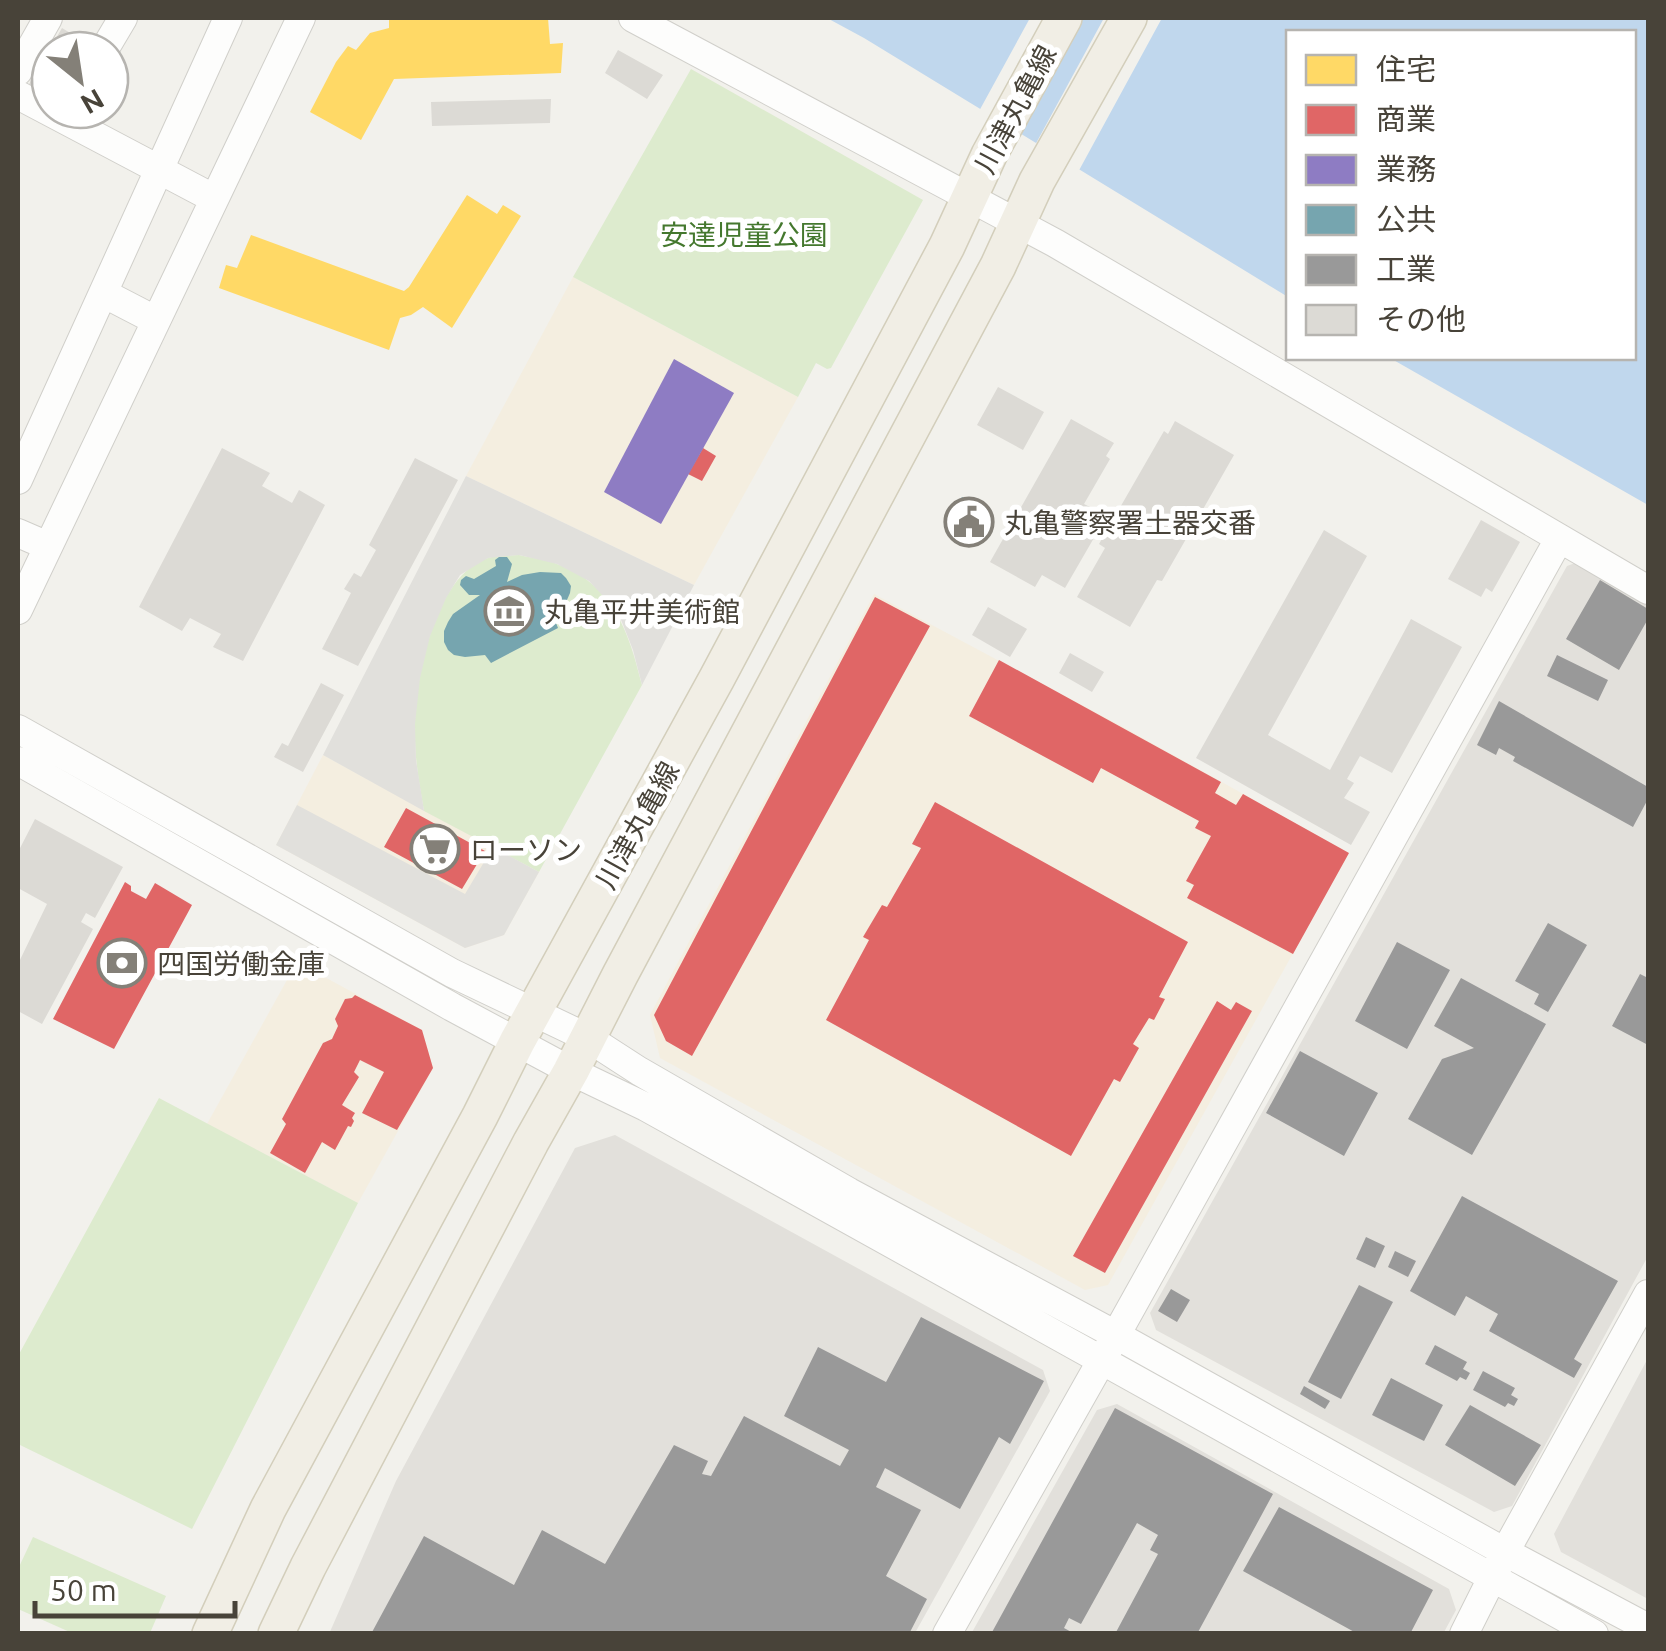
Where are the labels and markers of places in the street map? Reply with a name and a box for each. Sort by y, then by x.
public building icon: 丸亀警察署土器交番 [943,496,995,548]
place label: 丸亀警察署土器交番 [1004,507,1256,538]
museum icon: 丸亀平井美術館 [483,585,535,637]
place label: 丸亀平井美術館 [544,596,740,627]
supermarket icon: ローソン [409,823,461,875]
place label: ローソン [470,834,582,865]
bank icon: 四国労働金庫 [96,937,148,989]
place label: 四国労働金庫 [157,948,325,979]

